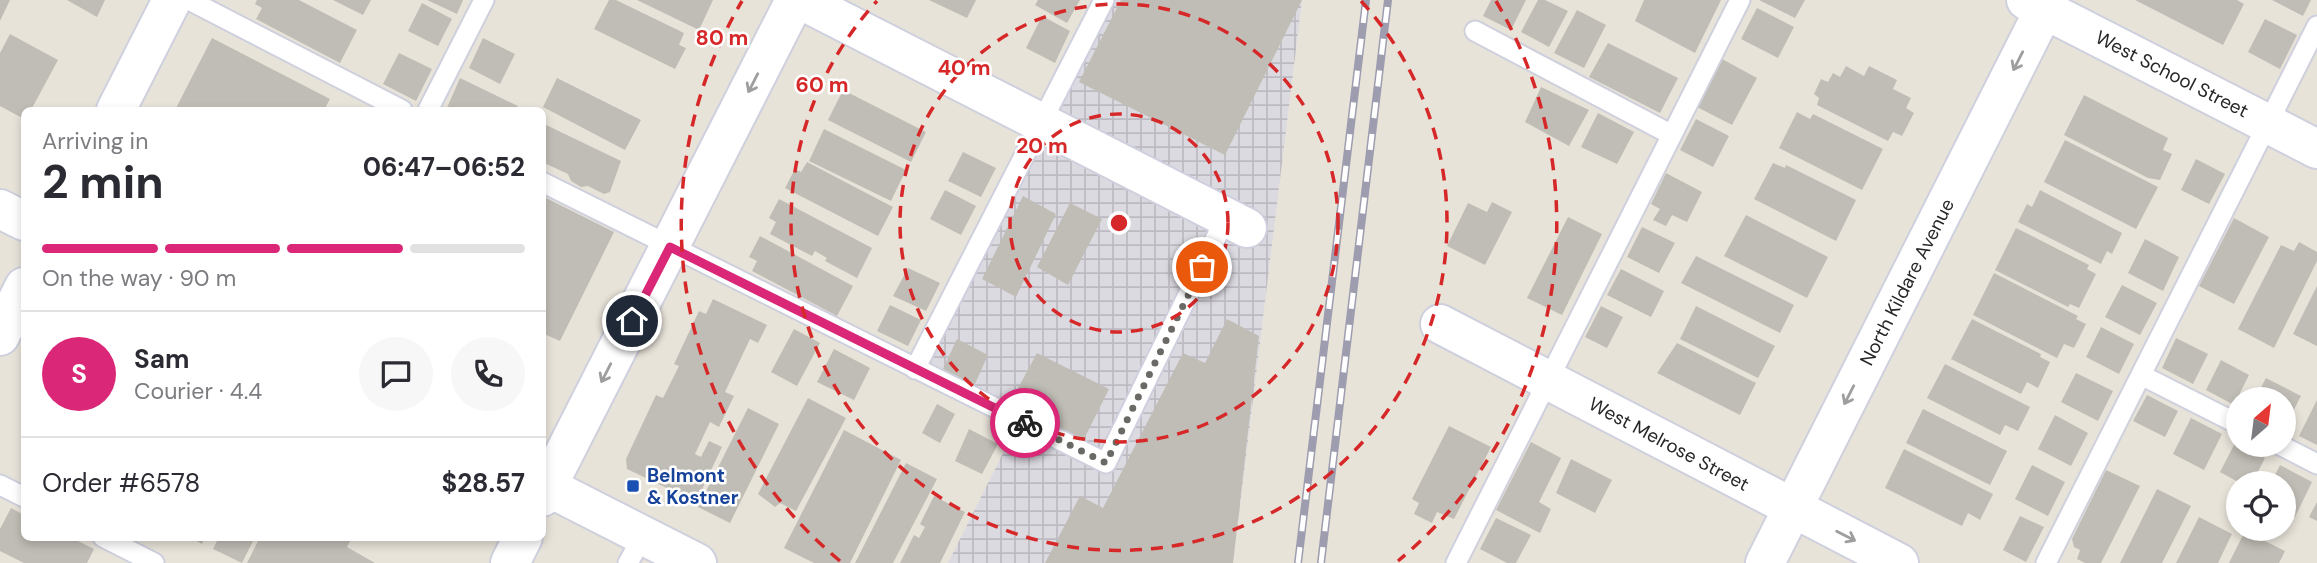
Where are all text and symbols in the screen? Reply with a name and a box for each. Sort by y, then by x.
text: 80 m [696,24,748,52]
street label: West School Street [2091,25,2253,123]
one-way arrow [2011,50,2025,71]
text: 40 m [937,54,991,82]
text: 60 m [796,71,848,99]
one-way arrow [746,72,759,93]
text: Arriving in [42,126,148,156]
text: 20 m [1016,132,1068,160]
text: 06:47–06:52 [363,150,525,184]
text: 2 min [42,152,164,212]
street label: North Kildare Avenue [1854,194,1960,370]
centre of rings [1107,211,1131,235]
pin [1172,237,1232,297]
icon: bag [1183,248,1221,286]
text: On the way · 90 m [42,263,236,293]
pin [602,291,662,351]
icon: home [613,302,651,340]
button: chat [359,337,433,411]
button: phone [451,337,525,411]
text: Sam [134,342,189,376]
text: S [71,357,87,391]
one-way arrow [598,362,612,383]
text: Courier · 4.4 [134,376,262,406]
one-way arrow [1842,384,1856,405]
north arrow [2226,387,2296,457]
map controls [2226,387,2296,541]
courier [990,388,1060,458]
street label: West Melrose Street [1585,391,1753,497]
icon: bike [1006,404,1044,442]
place label: Belmont & Kostner [647,463,739,510]
text: Order #6578 [42,466,200,500]
text: $28.57 [442,466,525,500]
button: locate [2226,471,2296,541]
marker: Belmont & Kostner [625,478,641,494]
one-way arrow [1835,529,1855,543]

